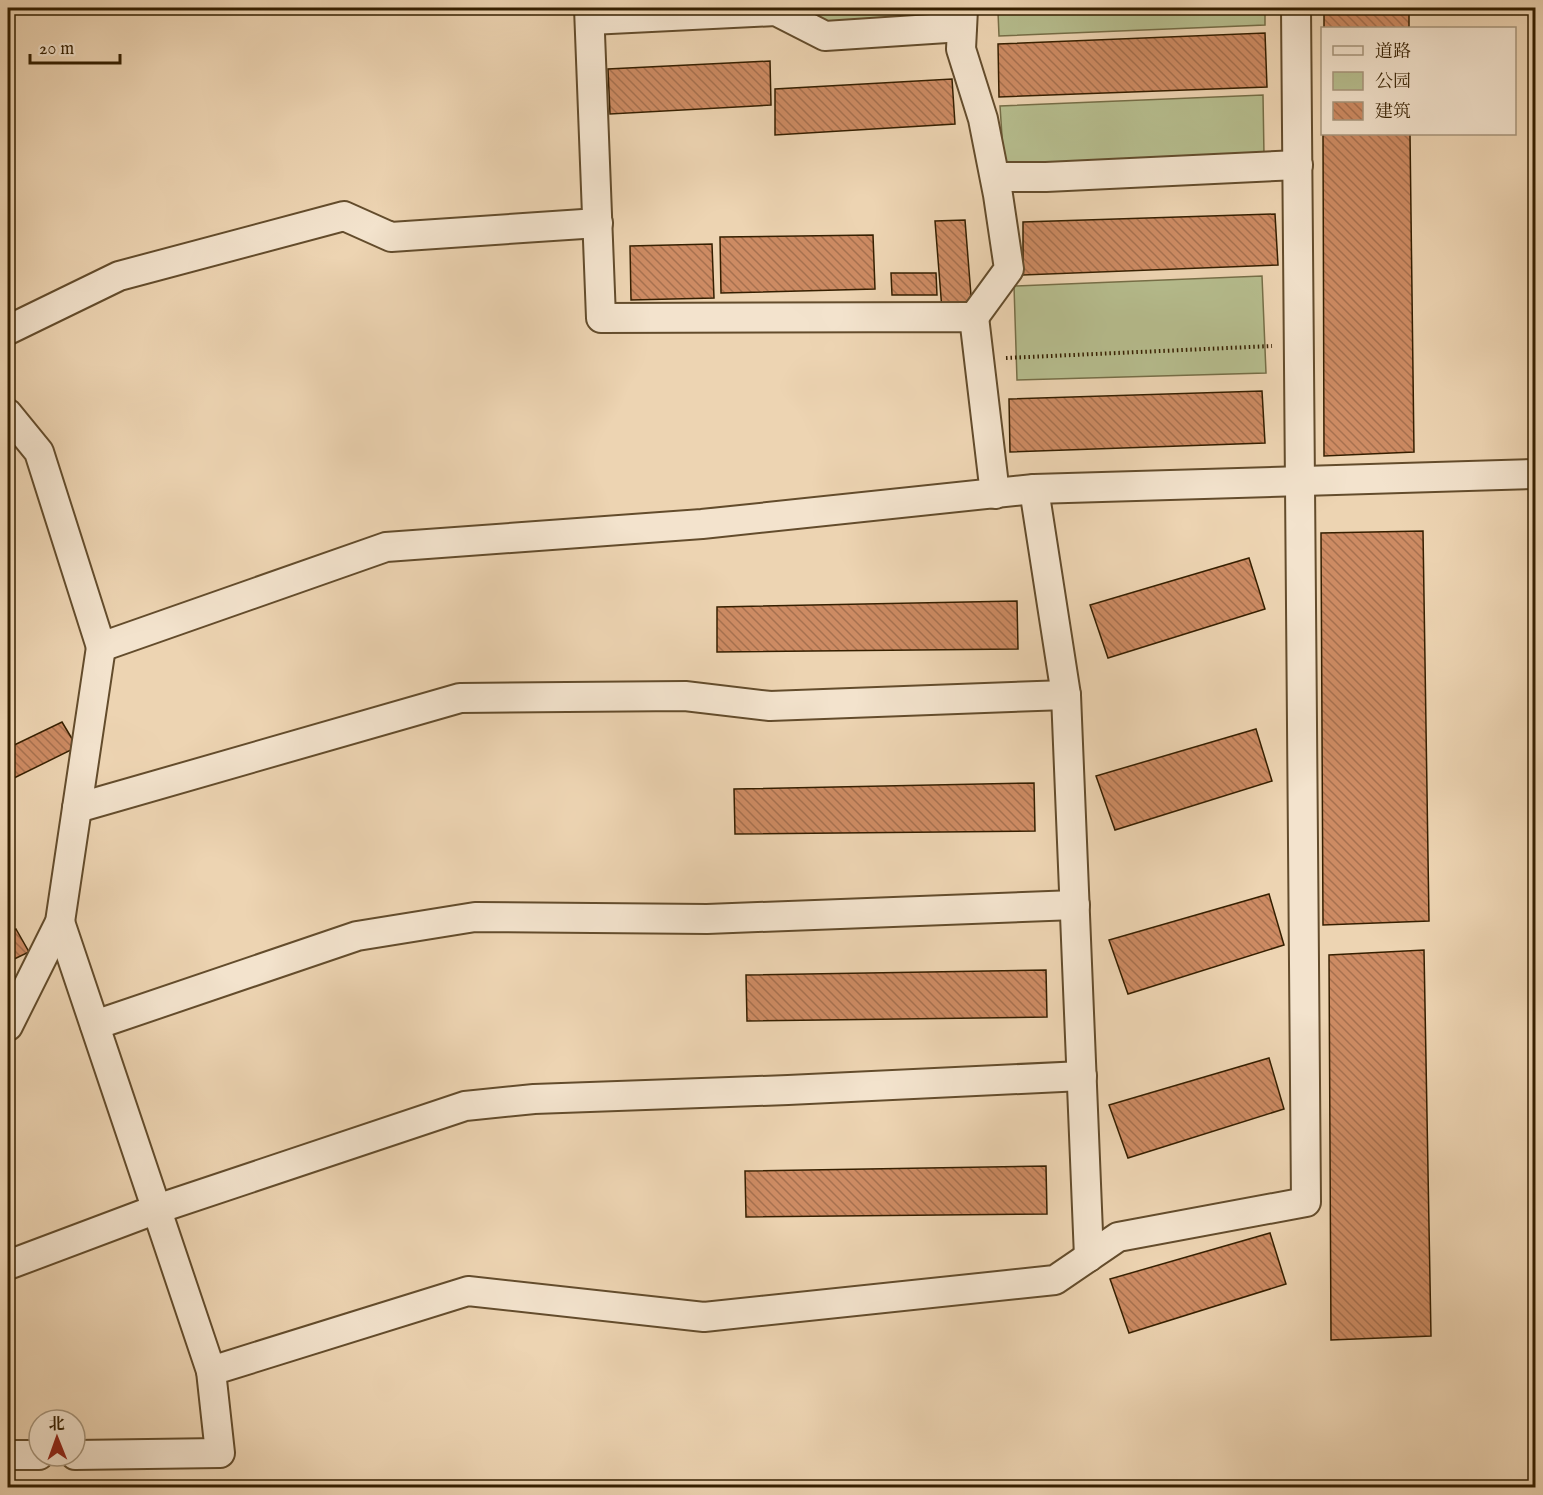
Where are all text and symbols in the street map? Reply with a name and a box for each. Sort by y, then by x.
scale bar [30,27,120,65]
legend [1321,27,1516,135]
text: 20 m [39,38,74,61]
text: 道路 [1375,41,1411,64]
text: 公园 [1375,71,1411,94]
text: 建筑 [1375,101,1411,124]
north arrow [27,1408,87,1468]
text: 北 [49,1415,65,1435]

